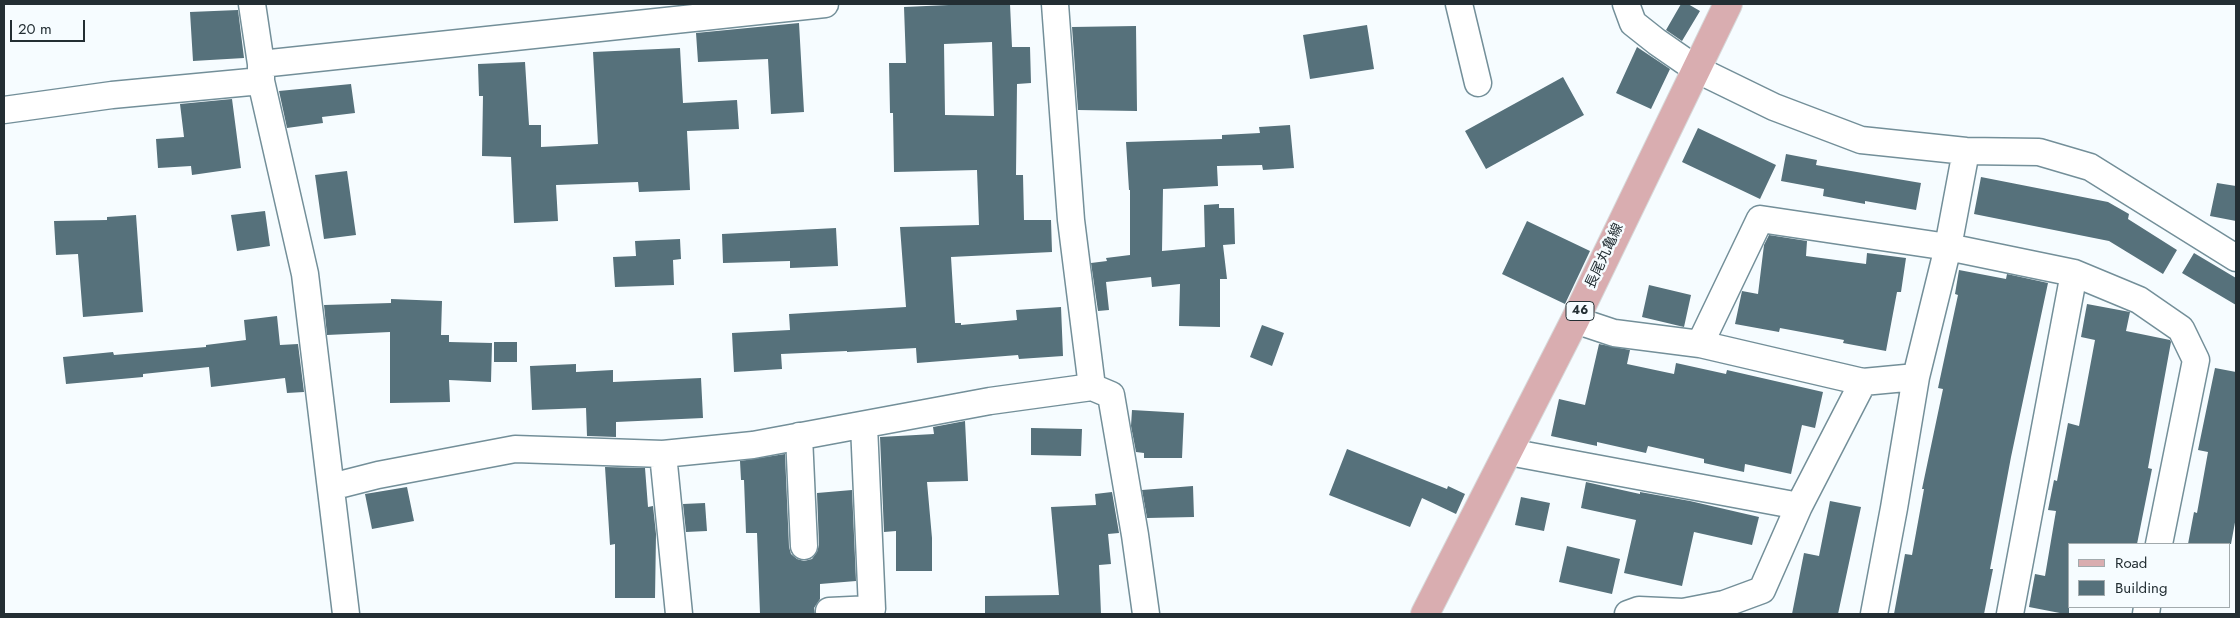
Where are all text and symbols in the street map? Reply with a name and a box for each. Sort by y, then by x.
scale bar [12,10,88,42]
text: 20 m [18,18,52,40]
street label: 長尾丸亀線 [1583,221,1627,291]
road number: 46 [1566,302,1594,321]
legend [2068,543,2230,608]
text: Road [2115,552,2147,574]
text: Building [2115,577,2167,599]

